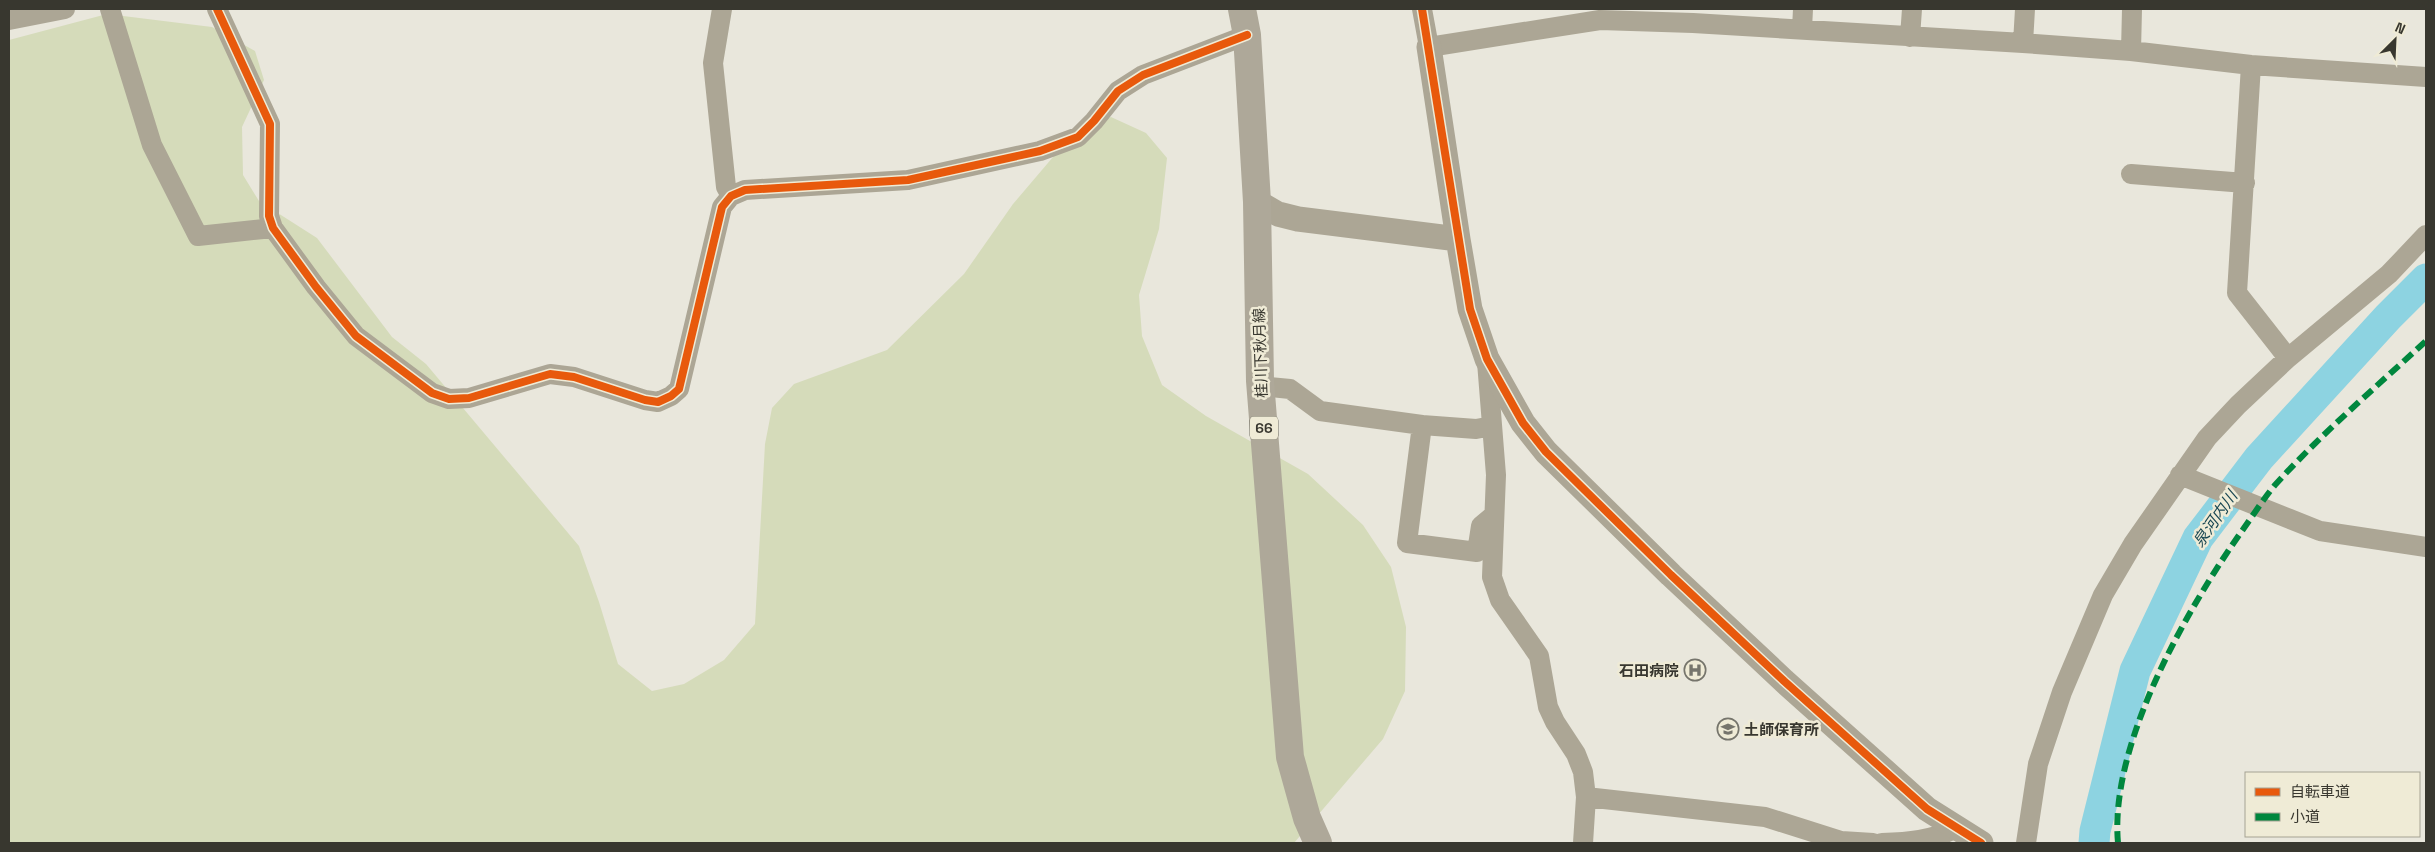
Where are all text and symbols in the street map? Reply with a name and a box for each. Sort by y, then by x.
north arrow [2370,15,2420,65]
text: N [2392,18,2408,38]
street label: 桂川下秋月線 [1249,308,1271,398]
road number: 66 [1250,416,1278,439]
water label: 泉河内川 [2188,485,2243,551]
hospital icon: 石田病院 [1683,658,1707,682]
place label: 石田病院 [1619,661,1679,680]
school or university icon: 土師保育所 [1716,717,1740,741]
place label: 土師保育所 [1744,720,1819,739]
legend [2245,772,2420,837]
text: 自転車道 [2290,782,2350,801]
text: 小道 [2290,807,2320,826]

